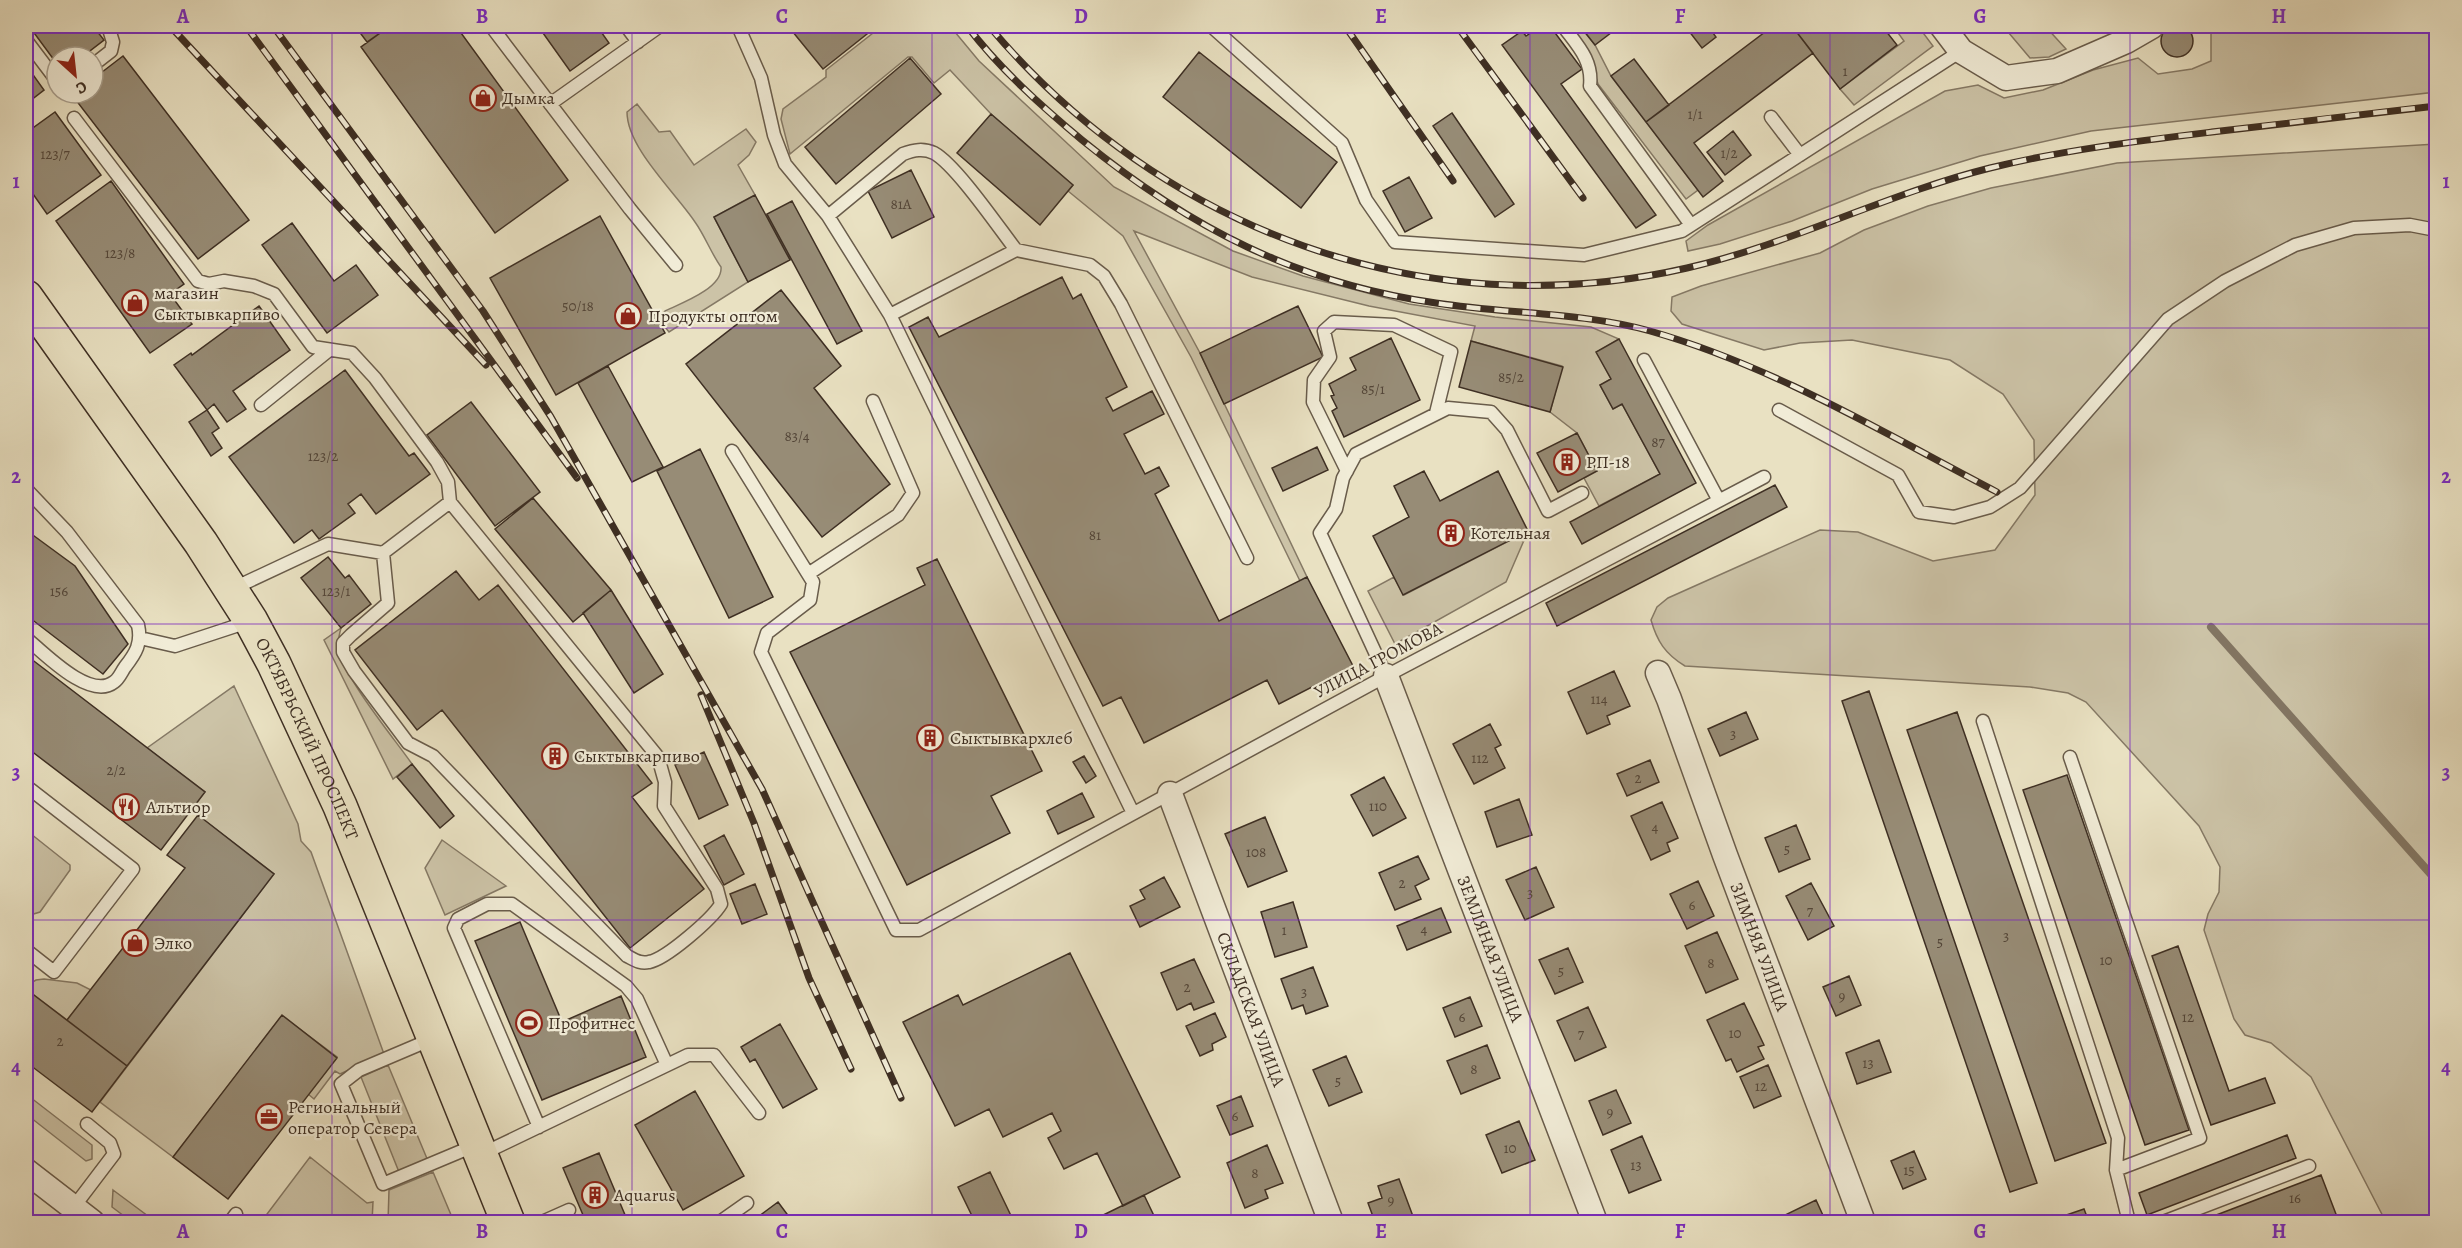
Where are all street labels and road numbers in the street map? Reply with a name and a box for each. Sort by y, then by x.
street label: УЛИЦА ГРОМОВА [1310,616,1447,704]
street label: ОКТЯБРЬСКИЙ ПРОСПЕКТ [250,633,364,843]
street label: ЗЕМЛЯНАЯ УЛИЦА [1451,872,1529,1026]
street label: ЗИМНЯЯ УЛИЦА [1724,879,1795,1015]
street label: СКЛАДСКАЯ УЛИЦА [1211,929,1291,1090]

